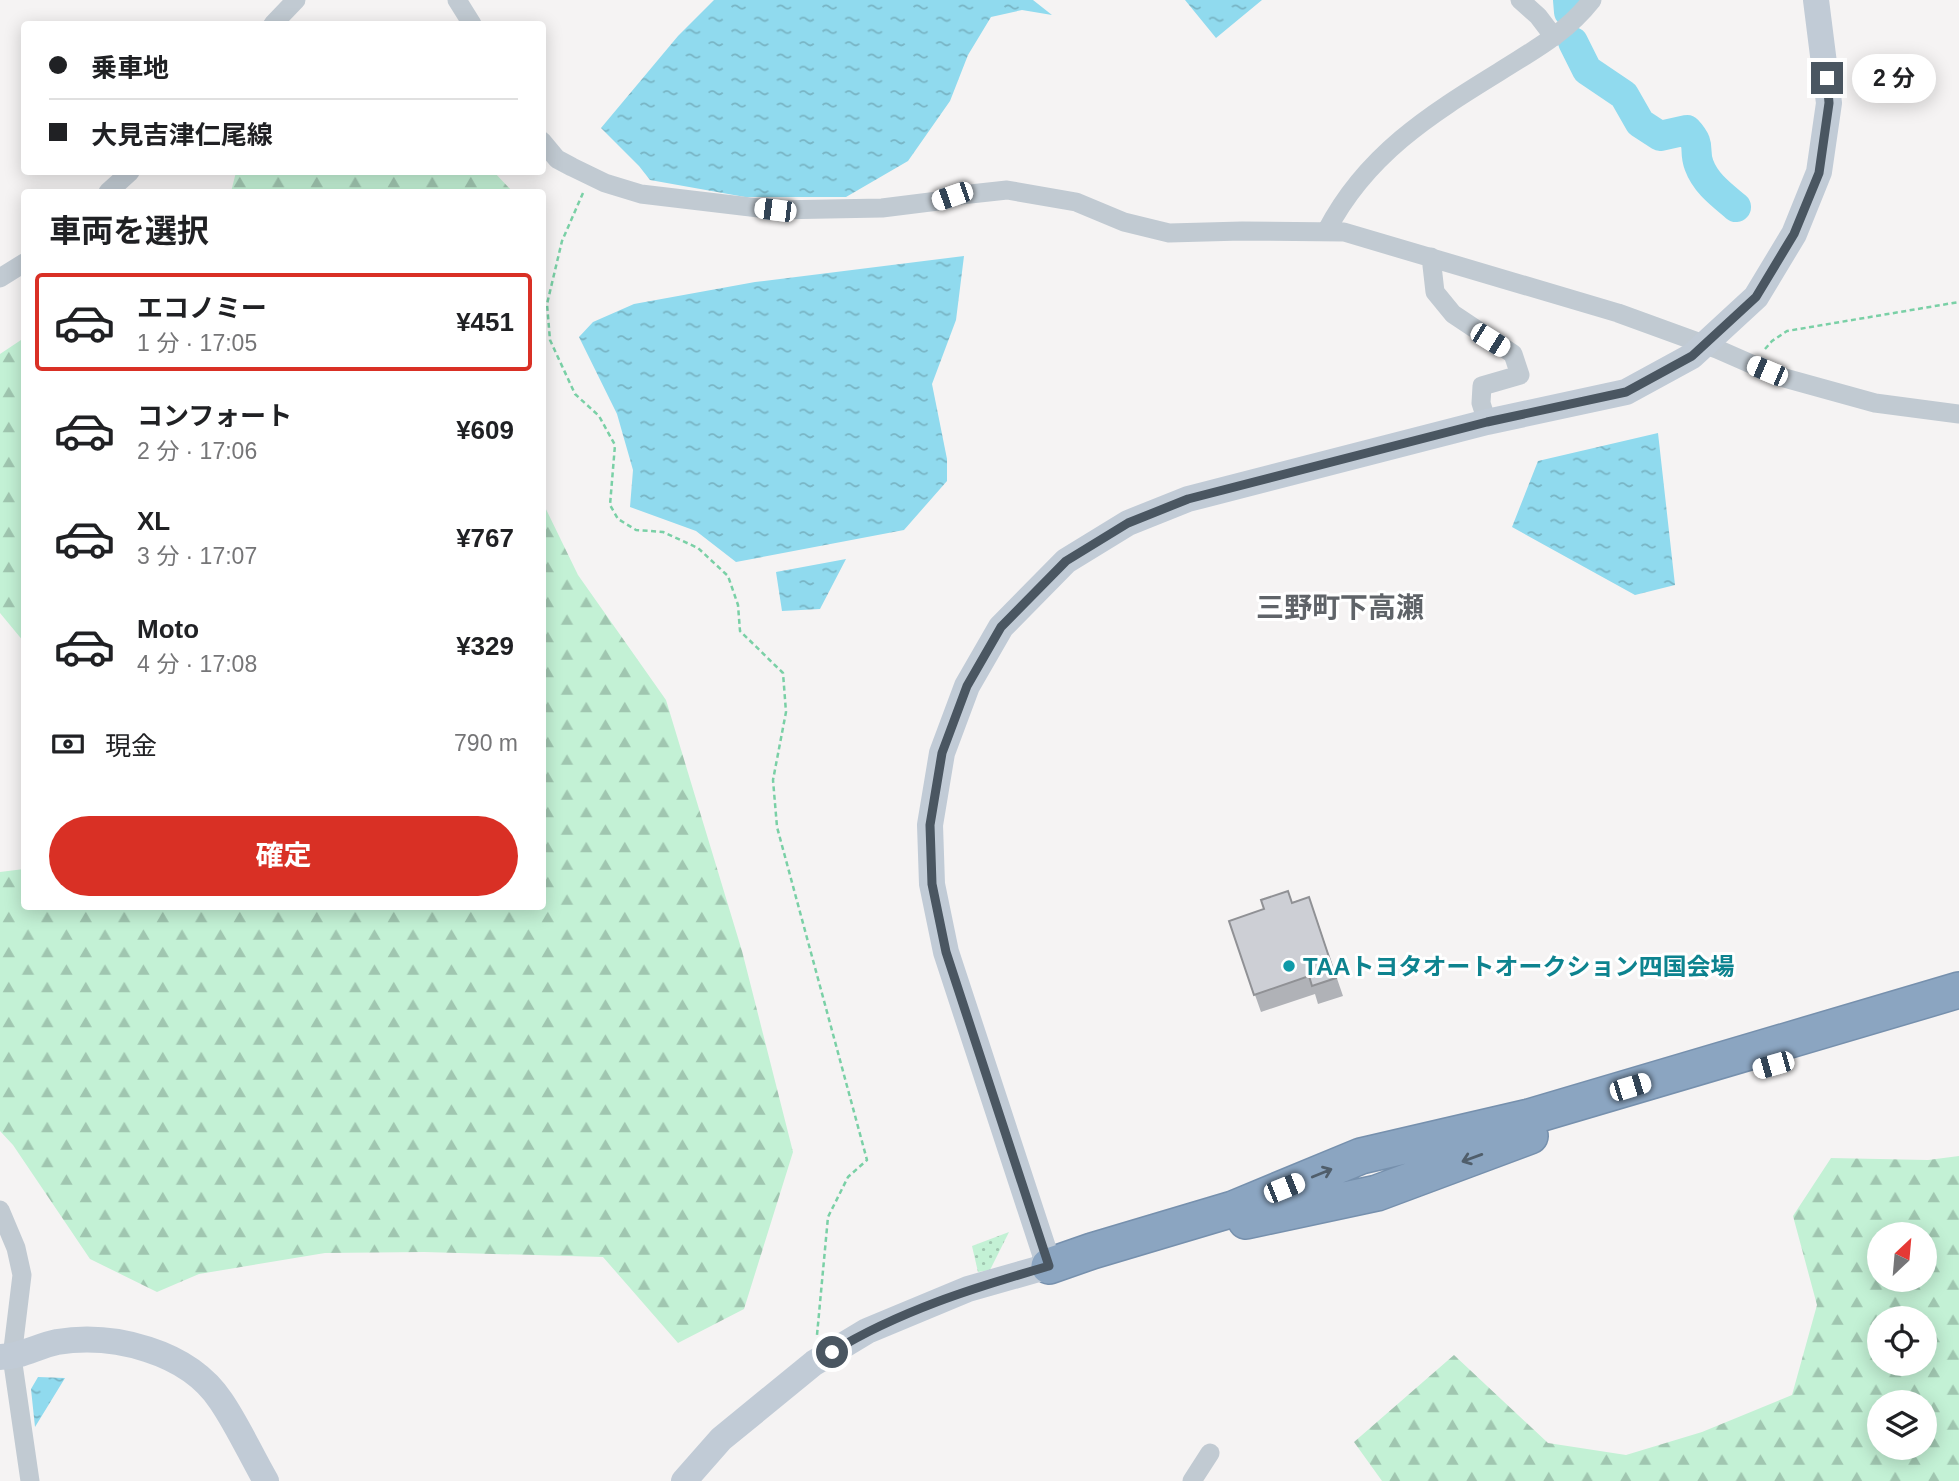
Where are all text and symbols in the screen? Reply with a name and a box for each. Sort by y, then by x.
text: 乗車地 [91,53,169,83]
callout: 2 分 [1852,54,1936,102]
route end [1811,62,1843,94]
text: 2 分 [1873,65,1915,91]
text: 大見吉津仁尾線 [91,120,273,150]
car [929,179,976,213]
car [753,197,798,223]
text: 車両を選択 [49,213,209,249]
icon: car [53,291,116,354]
text: エコノミー [137,293,267,323]
text: ¥451 [456,307,514,337]
car [1467,320,1514,360]
text: 1 分 · 17:05 [137,330,257,356]
car [1744,353,1791,389]
icon: car [53,399,116,462]
text: コンフォート [137,401,292,431]
text: ¥609 [456,415,514,445]
text: 2 分 · 17:06 [137,438,257,464]
text: XL [137,506,170,536]
icon: car [53,507,116,570]
text: ¥767 [456,523,514,553]
text: 3 分 · 17:07 [137,543,257,569]
district label: 三野町下高瀬 [1256,592,1424,623]
text: Moto [137,614,199,644]
icon: car [53,615,116,678]
text: ¥329 [456,631,514,661]
text: 4 分 · 17:08 [137,651,257,677]
icon: cash [49,725,87,763]
text: 790 m [454,730,518,756]
text: 現金 [105,731,157,761]
button: 確定 [49,816,518,896]
place label: TAAトヨタオートオークション四国会場 [1303,953,1735,980]
marker: TAAトヨタオートオークション四国会場 [1281,958,1297,974]
car [1750,1049,1797,1081]
car [1607,1071,1654,1103]
one-way arrow [1461,1153,1483,1165]
one-way arrow [1310,1165,1332,1178]
car [1261,1170,1308,1206]
north arrow [1867,1222,1937,1292]
map controls [1867,1222,1937,1460]
button: locate [1867,1306,1937,1376]
route start [816,1336,848,1368]
button: layers [1867,1390,1937,1460]

